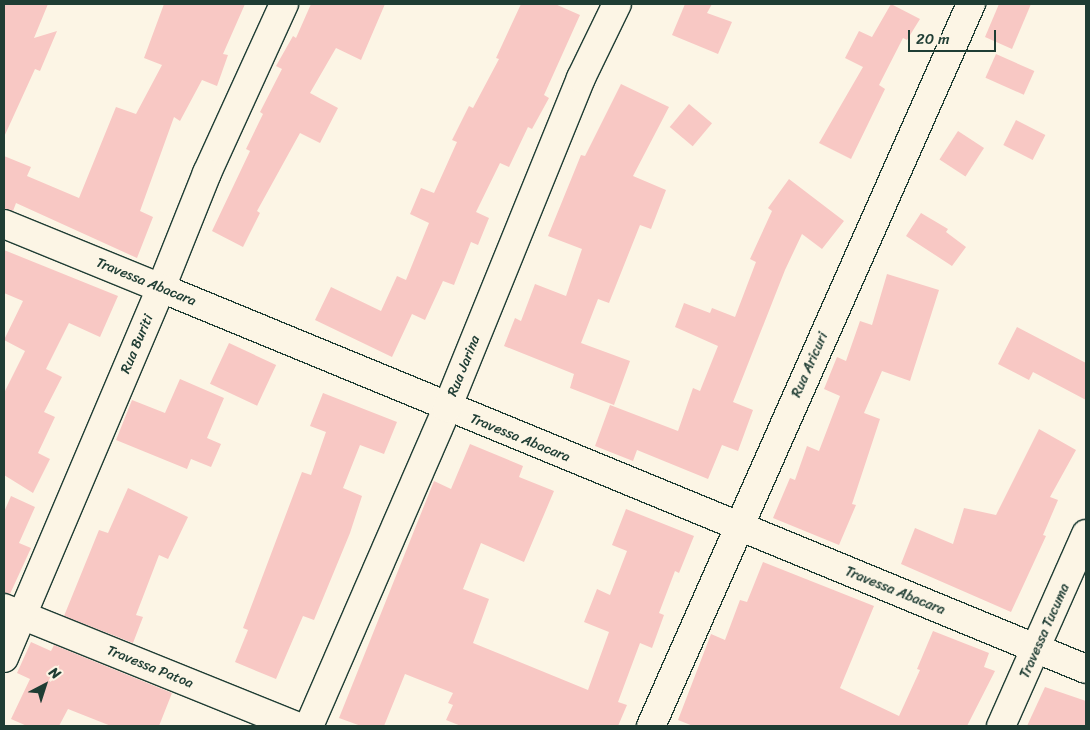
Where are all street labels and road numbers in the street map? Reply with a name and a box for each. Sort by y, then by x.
street label: Travessa Abacara [93,254,199,310]
street label: Rua Buriti [117,312,157,376]
street label: Rua Aricuri [788,330,832,400]
street label: Rua Jarina [444,333,484,399]
street label: Travessa Abacara [467,410,573,466]
street label: Travessa Abacara [842,563,948,619]
street label: Travessa Tucuma [1017,581,1073,681]
street label: Travessa Patoa [104,642,196,692]

